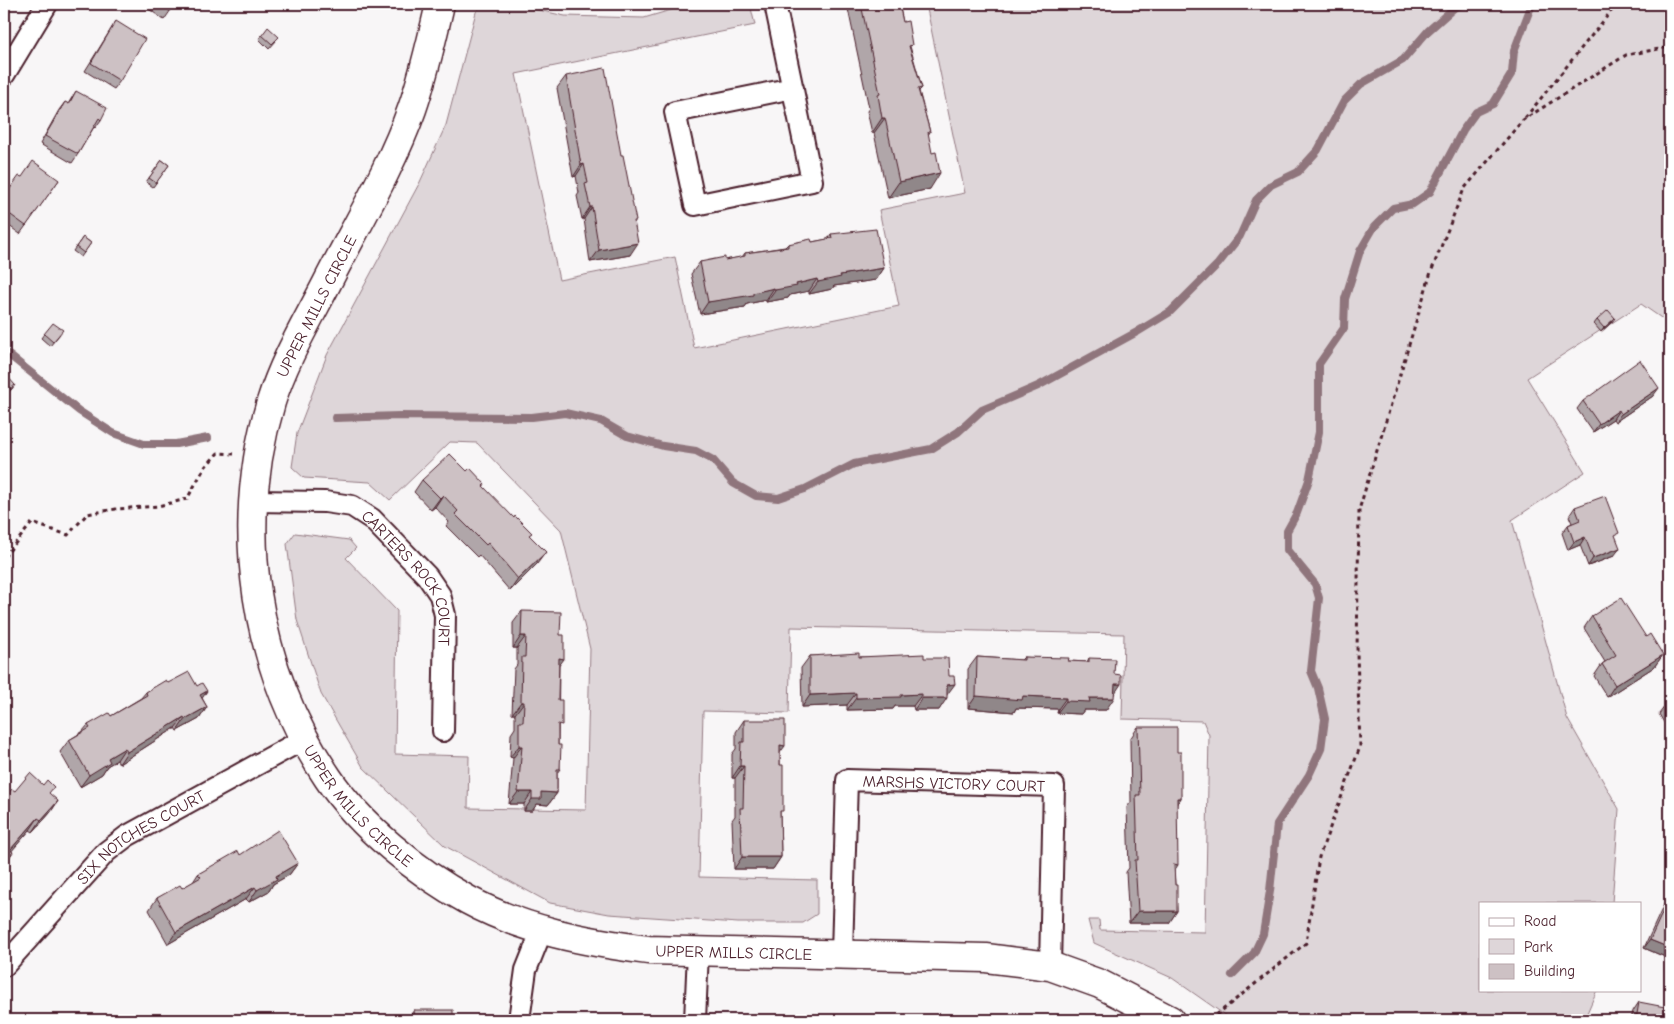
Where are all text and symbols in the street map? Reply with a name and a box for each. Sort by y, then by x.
street label: UPPER MILLS CIRCLE [273,232,361,380]
street label: CARTERS ROCK COURT [358,507,453,647]
street label: UPPER MILLS CIRCLE [300,742,416,871]
street label: MARSHS VICTORY COURT [862,772,1046,796]
street label: SIX NOTCHES COURT [74,787,209,888]
legend [1479,902,1642,992]
text: Road [1524,912,1556,930]
text: Park [1524,938,1553,956]
street label: UPPER MILLS CIRCLE [655,942,813,964]
text: Building [1524,962,1575,980]

